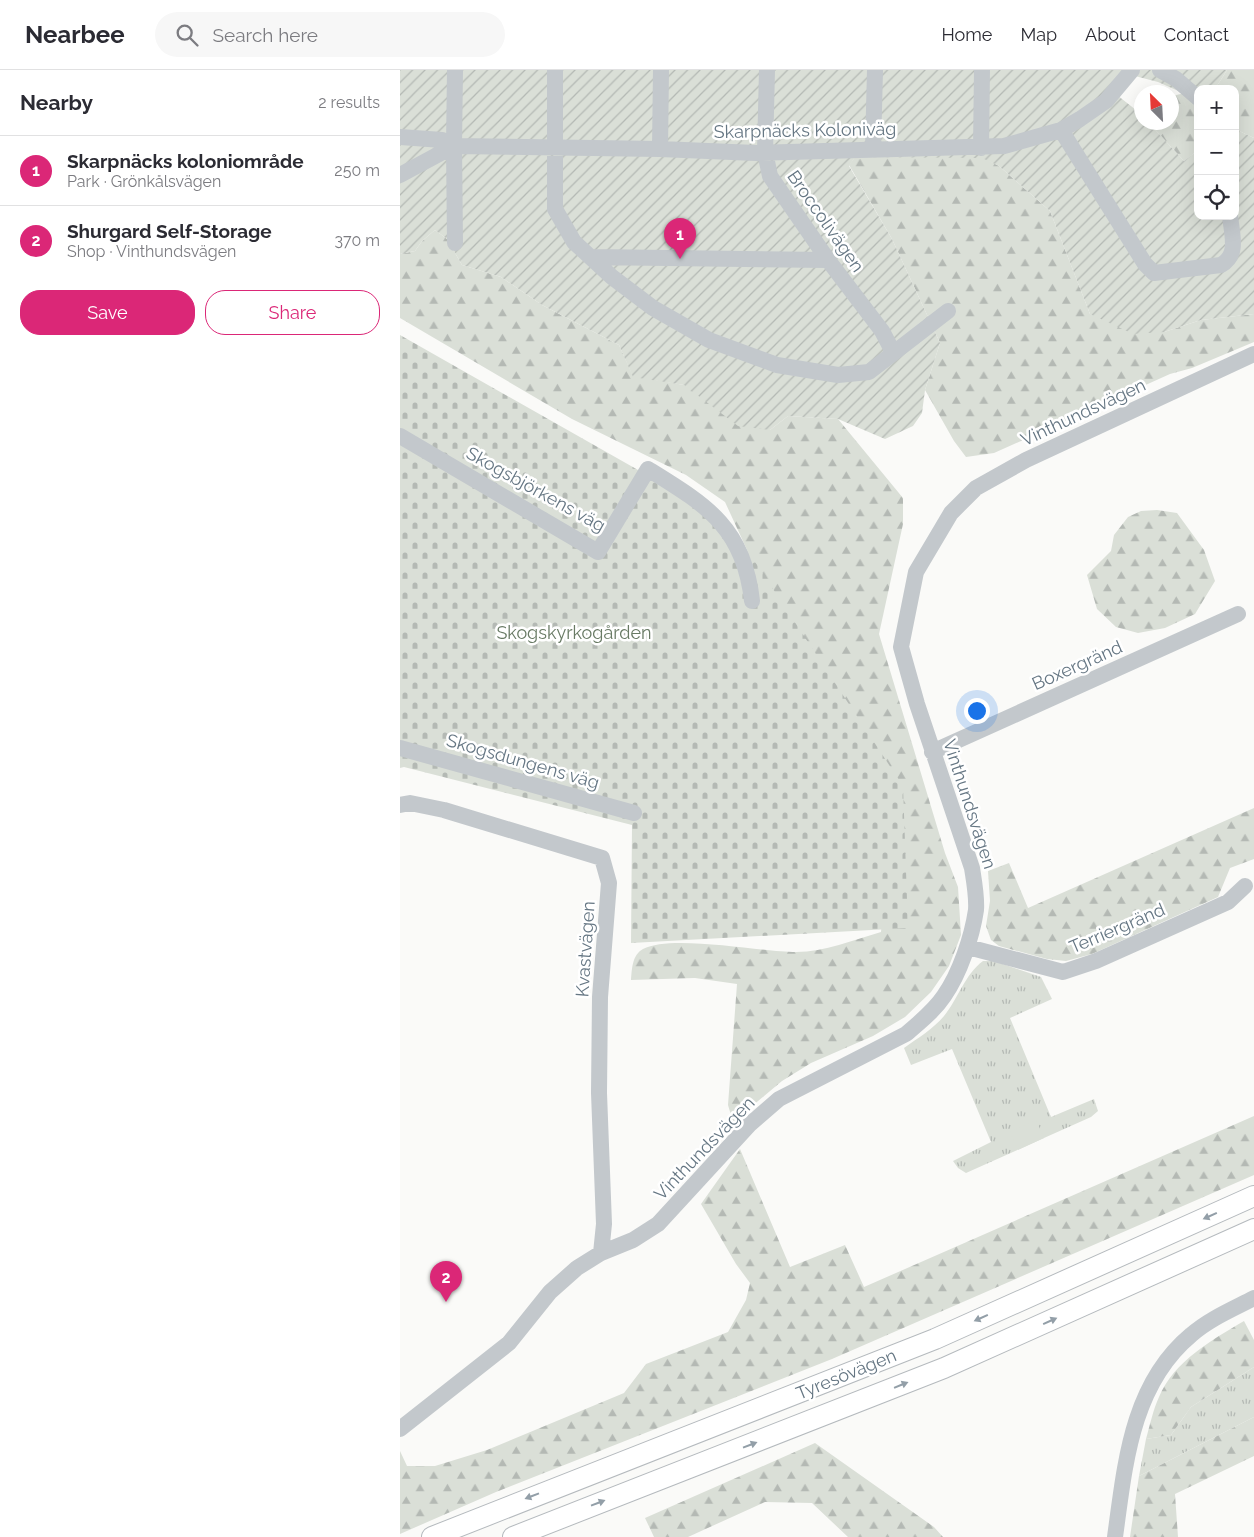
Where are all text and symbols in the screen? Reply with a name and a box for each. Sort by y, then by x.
search box [155,12,505,57]
text: Nearbee [25,20,125,49]
icon: search [173,21,201,49]
text: Search here [213,24,318,46]
text: Home [941,24,992,45]
text: Map [1020,24,1057,45]
text: About [1085,24,1136,45]
text: Contact [1164,24,1229,45]
north arrow [1134,85,1179,130]
map controls [1194,85,1239,220]
button: + [1194,85,1239,130]
text: Nearby [20,90,93,115]
text: 2 results [318,93,380,112]
street label: Skarpnäcks Koloniväg [713,118,897,142]
button: − [1194,130,1239,175]
text: Skarpnäcks koloniområde [67,150,304,172]
text: 1 [32,161,40,180]
text: 250 m [334,161,380,180]
street label: Broccolivägen [783,166,869,276]
text: Park · Grönkålsvägen [67,172,221,191]
button: locate [1194,175,1239,220]
pin: 1 [664,218,696,259]
text: Shurgard Self-Storage [67,220,272,242]
text: 2 [31,231,41,250]
text: 370 m [334,231,380,250]
text: Shop · Vinthundsvägen [67,242,236,261]
button: Save [20,290,195,335]
button: Share [205,290,380,335]
street label: Vinthundsvägen [1017,374,1149,450]
street label: Skogsbjörkens väg [463,442,609,536]
park label: Skogskyrkogården [496,622,652,643]
street label: Boxergränd [1029,636,1125,694]
your location [964,698,990,724]
street label: Skogsdungens väg [444,729,602,793]
street label: Vinthundsvägen [939,736,1001,872]
street label: Terriergränd [1066,898,1168,958]
street label: Kvastvägen [571,900,599,998]
street label: Vinthundsvägen [649,1092,759,1204]
one-way arrow [1203,1213,1217,1221]
pin: 2 [430,1261,462,1302]
one-way arrow [974,1315,988,1323]
one-way arrow [1043,1317,1057,1325]
street label: Tyresövägen [793,1344,899,1404]
one-way arrow [894,1381,909,1389]
one-way arrow [742,1441,757,1448]
one-way arrow [525,1493,539,1501]
one-way arrow [591,1499,606,1507]

